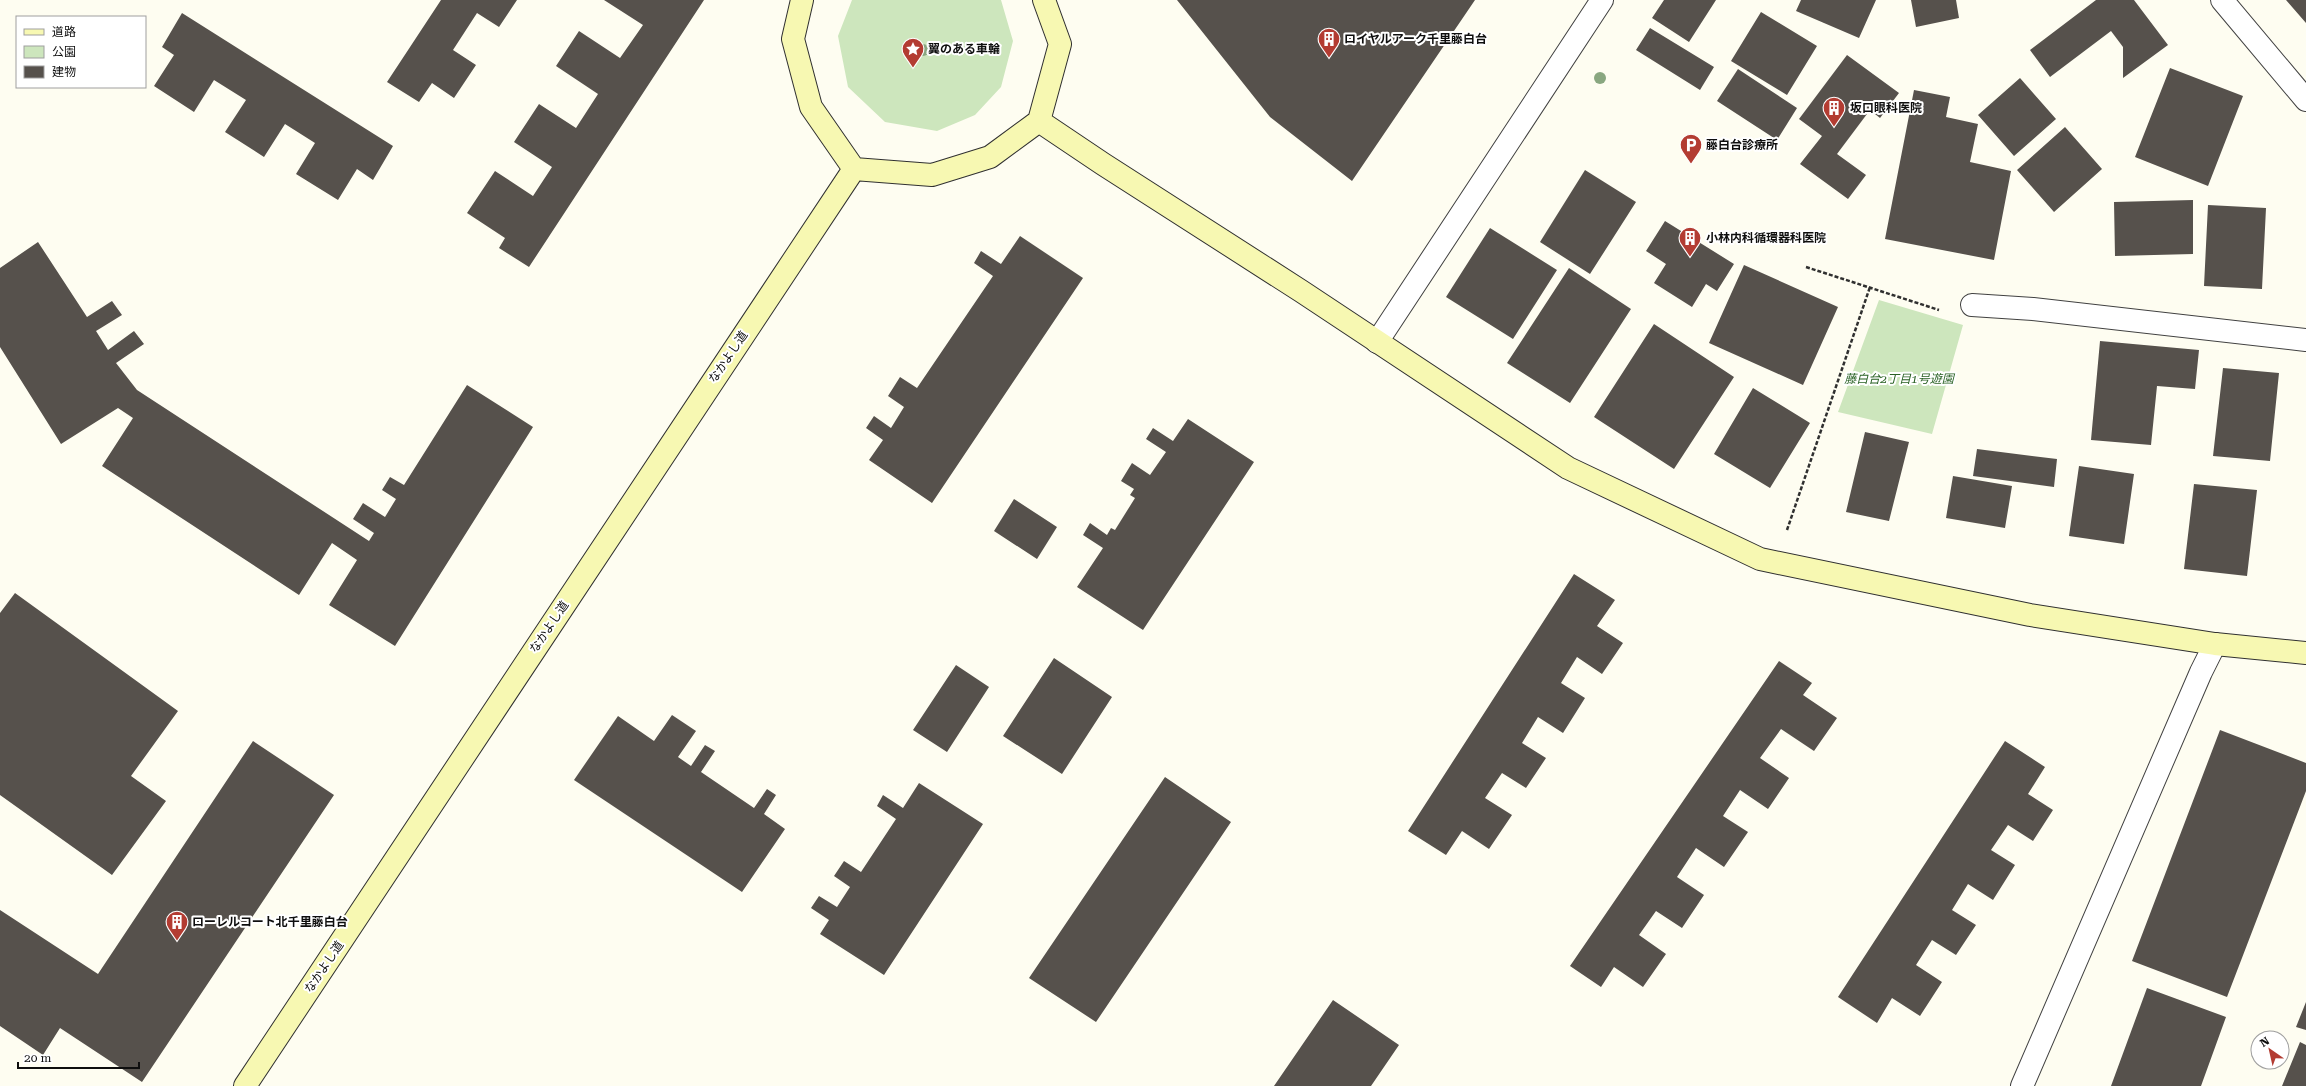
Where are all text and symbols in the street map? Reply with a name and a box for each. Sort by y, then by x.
legend [16,16,146,88]
text: 道路 [52,25,76,39]
building icon: ロイヤルアーク千里藤白台 [1316,26,1342,59]
place label: ロイヤルアーク千里藤白台 [1344,32,1487,46]
place icon: 翼のある車輪 [900,36,926,69]
place label: 翼のある車輪 [928,42,1000,56]
text: 公園 [52,45,76,59]
text: 建物 [52,65,76,79]
building icon: 坂口眼科医院 [1821,95,1847,128]
place label: 坂口眼科医院 [1850,101,1922,115]
parking icon: 藤白台診療所 [1678,132,1704,165]
place label: 藤白台診療所 [1706,138,1778,152]
building icon: 小林内科循環器科医院 [1677,225,1703,258]
place label: 小林内科循環器科医院 [1706,231,1826,245]
street label: なかよし道 [706,328,750,386]
park label: 藤白台2丁目1号遊園 [1844,372,1956,386]
street label: なかよし道 [527,598,571,656]
building icon: ローレルコート北千里藤白台 [164,909,190,942]
place label: ローレルコート北千里藤白台 [192,915,348,929]
street label: なかよし道 [302,938,346,996]
north arrow [2250,1030,2290,1070]
text: N [2258,1034,2272,1050]
scale bar [18,1044,139,1070]
text: 20 m [24,1051,51,1065]

